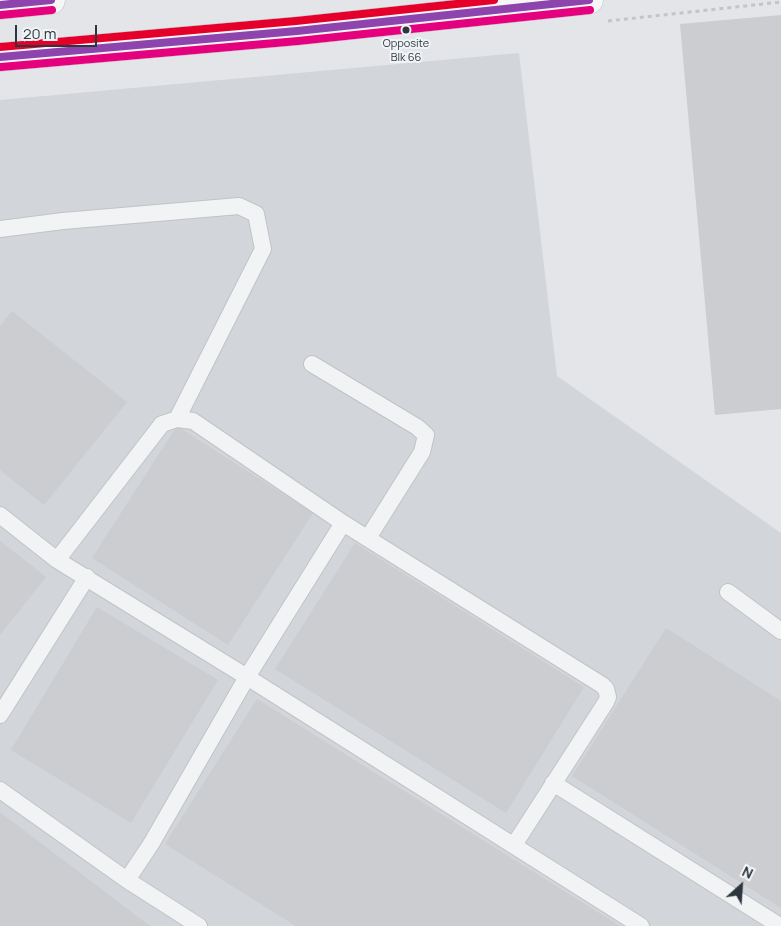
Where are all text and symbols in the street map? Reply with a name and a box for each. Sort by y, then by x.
scale bar [18,15,100,47]
text: 20 m [23,23,56,44]
marker: Opposite Blk 66 [401,25,411,35]
place label: Opposite Blk 66 [383,37,429,63]
north arrow [716,861,766,911]
text: N [739,861,756,883]

